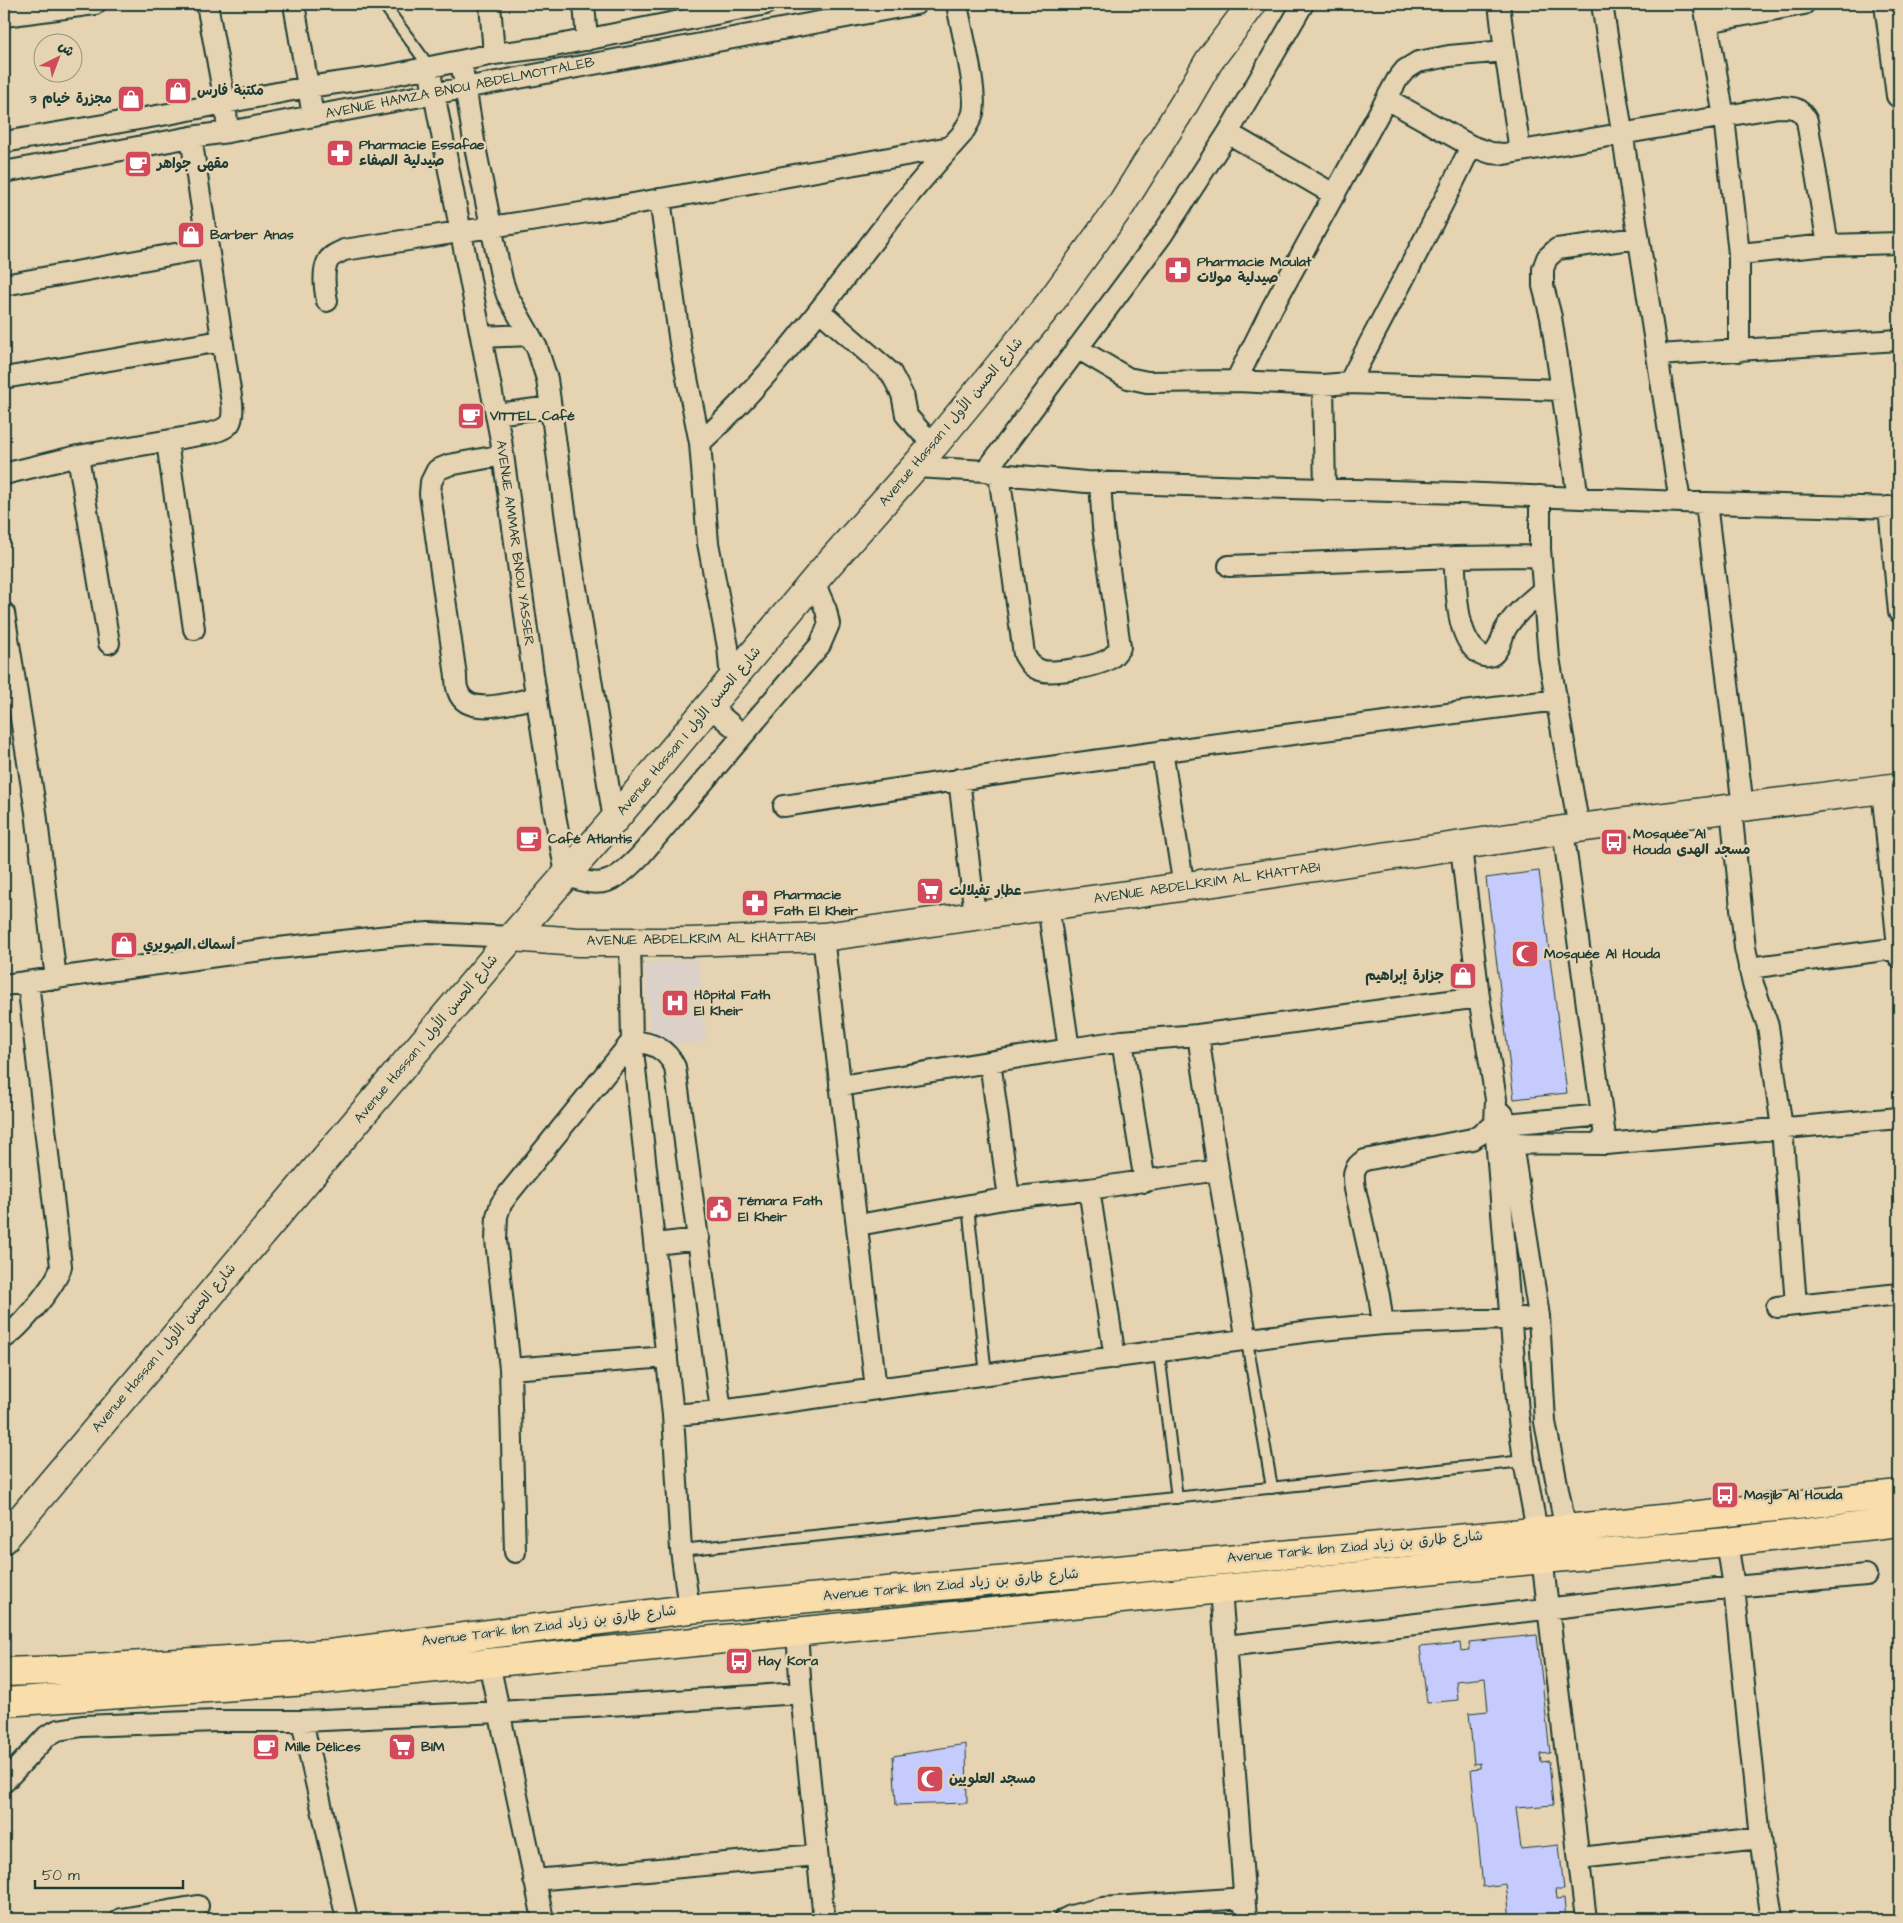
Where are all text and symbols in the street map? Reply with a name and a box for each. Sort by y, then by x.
north arrow [32,32,82,82]
text: ش [54,36,78,62]
street label: AVENUE HAMZA BNOU ABDELMOTTALEB [324,52,596,124]
shop icon: مكتبة فارس [163,76,193,106]
place label: مكتبة فارس [197,81,264,101]
shop icon: مجزرة خيام 3 [116,84,146,114]
place label: مجزرة خيام 3 [28,89,112,109]
place label: Pharmacie Essafae صيدلية الصفاء [359,135,485,171]
pharmacy icon: Pharmacie Essafae صيدلية الصفاء [325,138,355,168]
cafe icon: مقهى جواهر [123,149,153,179]
place label: مقهى جواهر [155,154,229,174]
shop icon: Barber Anas [176,220,206,250]
place label: Barber Anas [210,225,294,245]
place label: Pharmacie Moulat صيدلية مولات [1197,252,1312,288]
pharmacy icon: Pharmacie Moulat صيدلية مولات [1163,255,1193,285]
street label: Avenue Hassan I شارع الحسن الأول [874,333,1028,511]
cafe icon: VITTEL Café [456,401,486,431]
place label: VITTEL Café [489,406,575,426]
street label: AVENUE AMMAR BNOU YASSER [491,439,539,647]
street label: Avenue Hassan I شارع الحسن الأول [612,642,766,820]
cafe icon: Café Atlantis [514,824,544,854]
place label: Mosquée Al Houda مسجد الهدى [1633,824,1750,860]
bus stop icon: Mosquée Al Houda مسجد الهدى [1599,827,1629,857]
place label: Café Atlantis [548,829,632,849]
street label: AVENUE ABDELKRIM AL KHATTABI [1092,857,1322,909]
supermarket icon: عطار تفيلالت [915,876,945,906]
place label: عطار تفيلالت [949,881,1022,901]
place label: Pharmacie Fath El Kheir [774,885,858,921]
pharmacy icon: Pharmacie Fath El Kheir [740,888,770,918]
street label: AVENUE ABDELKRIM AL KHATTABI [586,927,816,951]
shop icon: أسماك الصويري [109,930,139,960]
place label: أسماك الصويري [143,935,236,955]
mosque icon: Mosquée Al Houda [1510,939,1540,969]
place label: Mosquée Al Houda [1544,944,1661,964]
street label: Avenue Hassan I شارع الحسن الأول [349,950,503,1128]
shop icon: جزارة إبراهيم [1448,961,1478,991]
place label: جزارة إبراهيم [1365,966,1444,986]
place label: Hôpital Fath El Kheir [694,985,771,1021]
hospital icon: Hôpital Fath El Kheir [660,988,690,1018]
place label: Témara Fath El Kheir [737,1191,823,1227]
public building icon: Témara Fath El Kheir [704,1194,734,1224]
street label: Avenue Hassan I شارع الحسن الأول [87,1259,241,1437]
bus stop icon: Masjib Al Houda [1710,1480,1740,1510]
place label: Masjib Al Houda [1744,1485,1843,1505]
street label: Avenue Tarik Ibn Ziad شارع طارق بن زياد [1226,1526,1484,1568]
street label: Avenue Tarik Ibn Ziad شارع طارق بن زياد [822,1564,1080,1606]
street label: Avenue Tarik Ibn Ziad شارع طارق بن زياد [420,1600,678,1652]
bus stop icon: Hay Kora [724,1646,754,1676]
place label: Hay Kora [758,1651,819,1671]
cafe icon: Mille Délices [251,1732,281,1762]
supermarket icon: BIM [387,1732,417,1762]
place label: Mille Délices [285,1737,361,1757]
place label: BIM [421,1737,445,1757]
mosque icon: مسجد العلويين [915,1764,945,1794]
place label: مسجد العلويين [949,1769,1036,1789]
scale bar [35,1858,182,1890]
text: 50 m [42,1865,80,1886]

